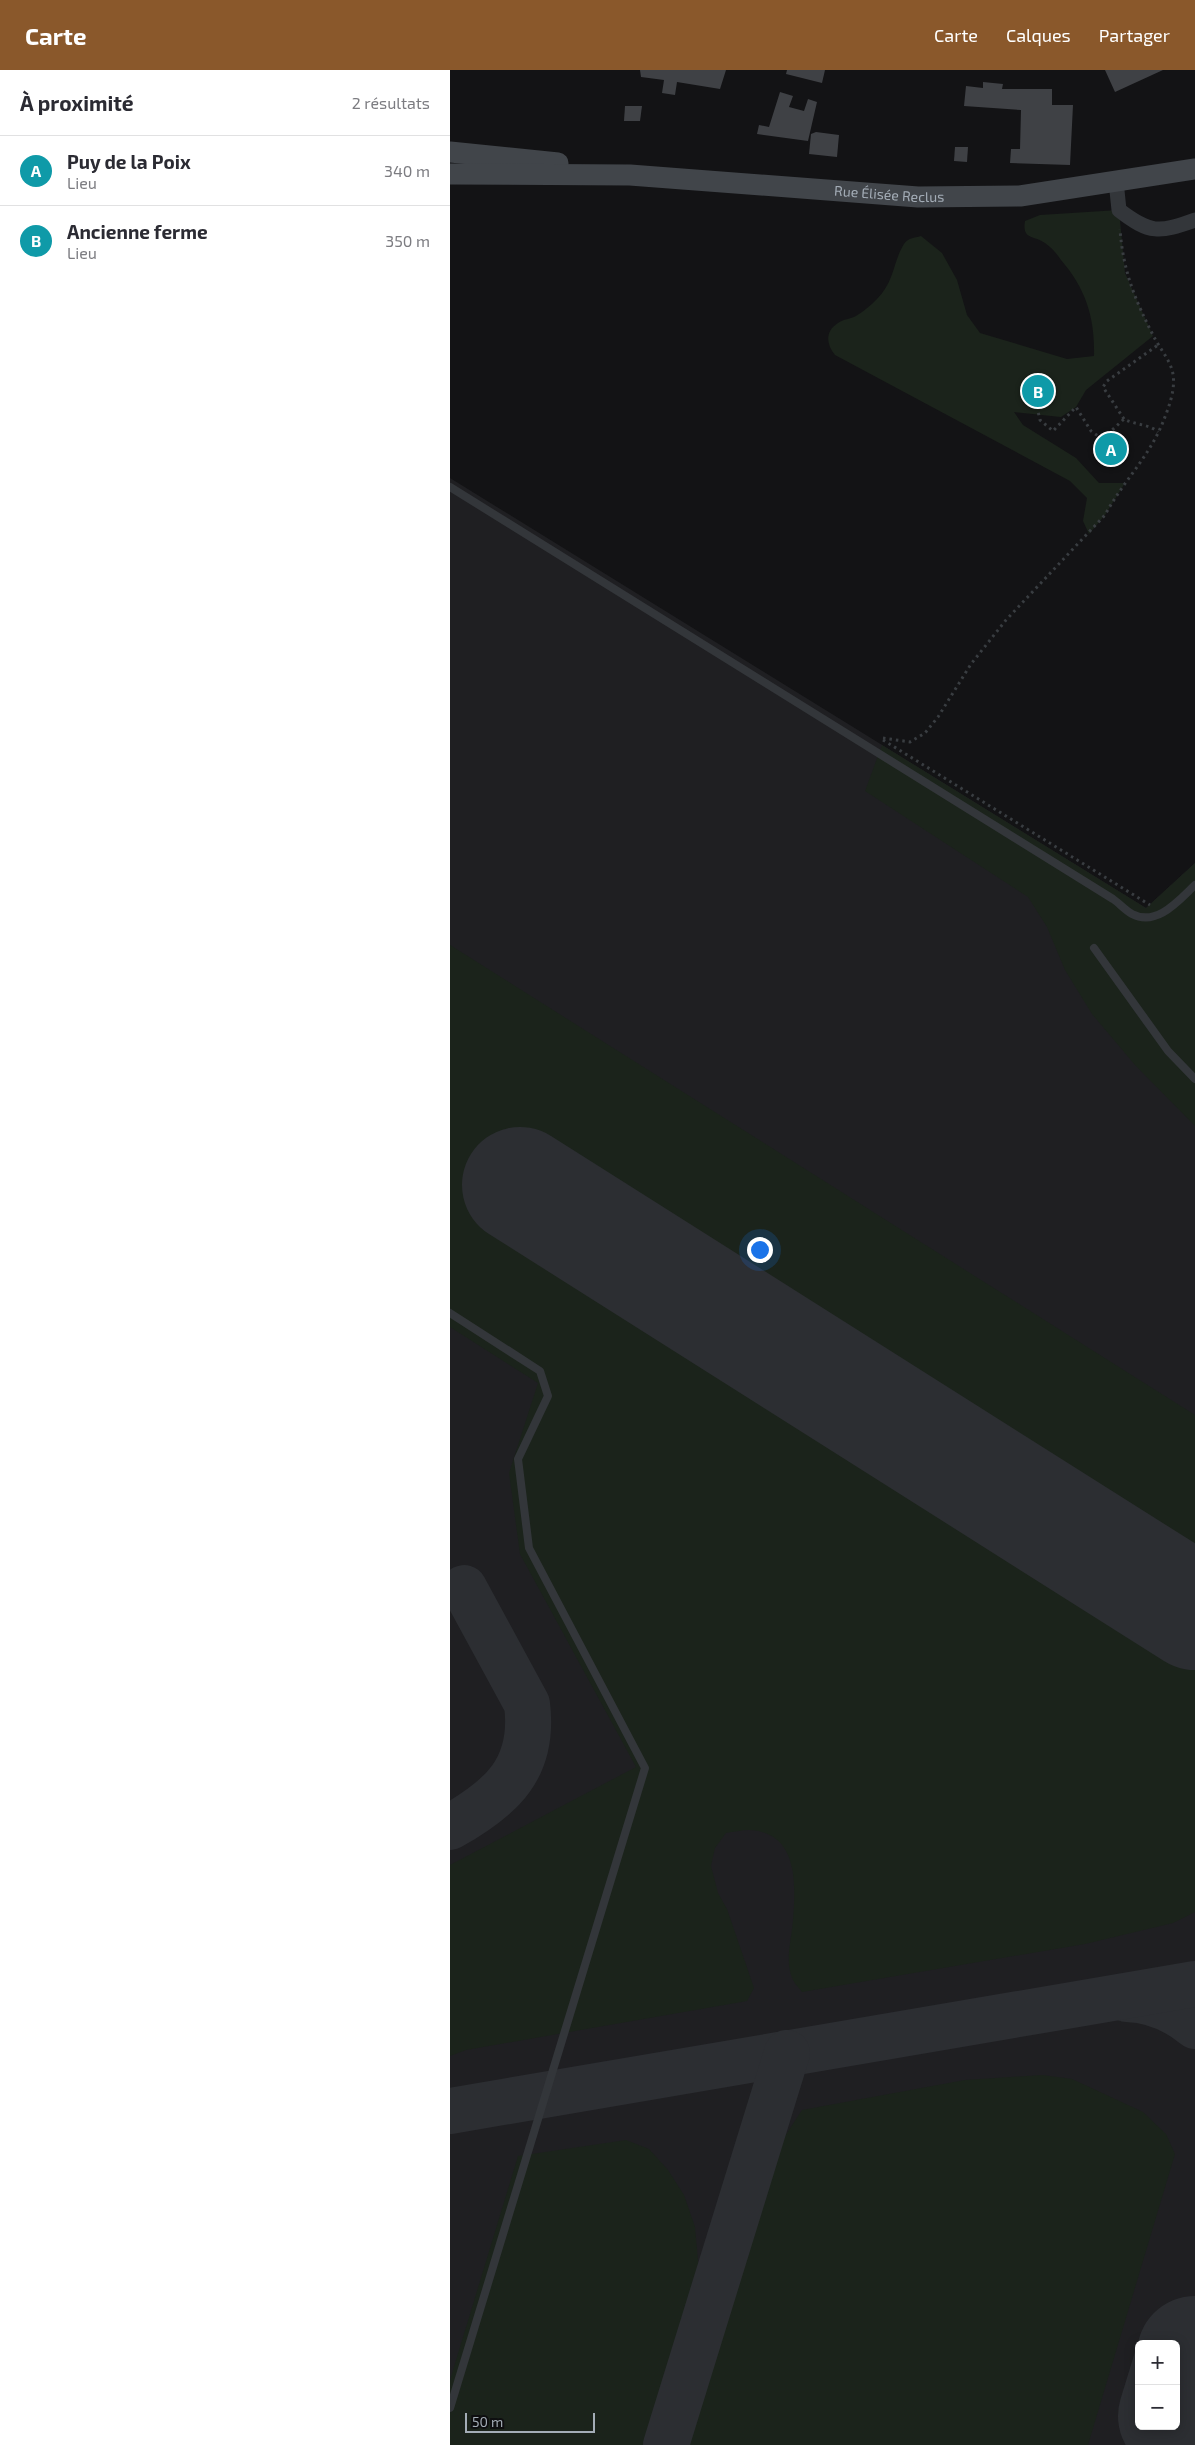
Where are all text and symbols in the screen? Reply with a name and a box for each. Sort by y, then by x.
text: Carte [25,21,86,50]
text: Carte [934,24,978,46]
text: Calques [1006,24,1071,46]
text: Partager [1099,24,1170,46]
text: À proximité [20,90,134,115]
text: 2 résultats [352,93,430,112]
text: Puy de la Poix [67,150,191,173]
text: A [31,161,41,180]
text: 340 m [384,161,430,180]
text: Lieu [67,173,97,192]
street label: Rue Élisée Reclus [834,182,944,205]
text: Ancienne ferme [67,220,208,243]
text: B [31,231,41,250]
text: 350 m [385,231,430,250]
text: Lieu [67,243,97,262]
pin: B [1022,372,1054,410]
pin: A [1095,430,1127,468]
your location [747,1237,773,1263]
map controls [1135,2340,1180,2430]
button: + [1135,2340,1180,2385]
button: − [1135,2385,1180,2430]
scale bar [465,2410,595,2433]
text: 50 m [472,2413,503,2430]

